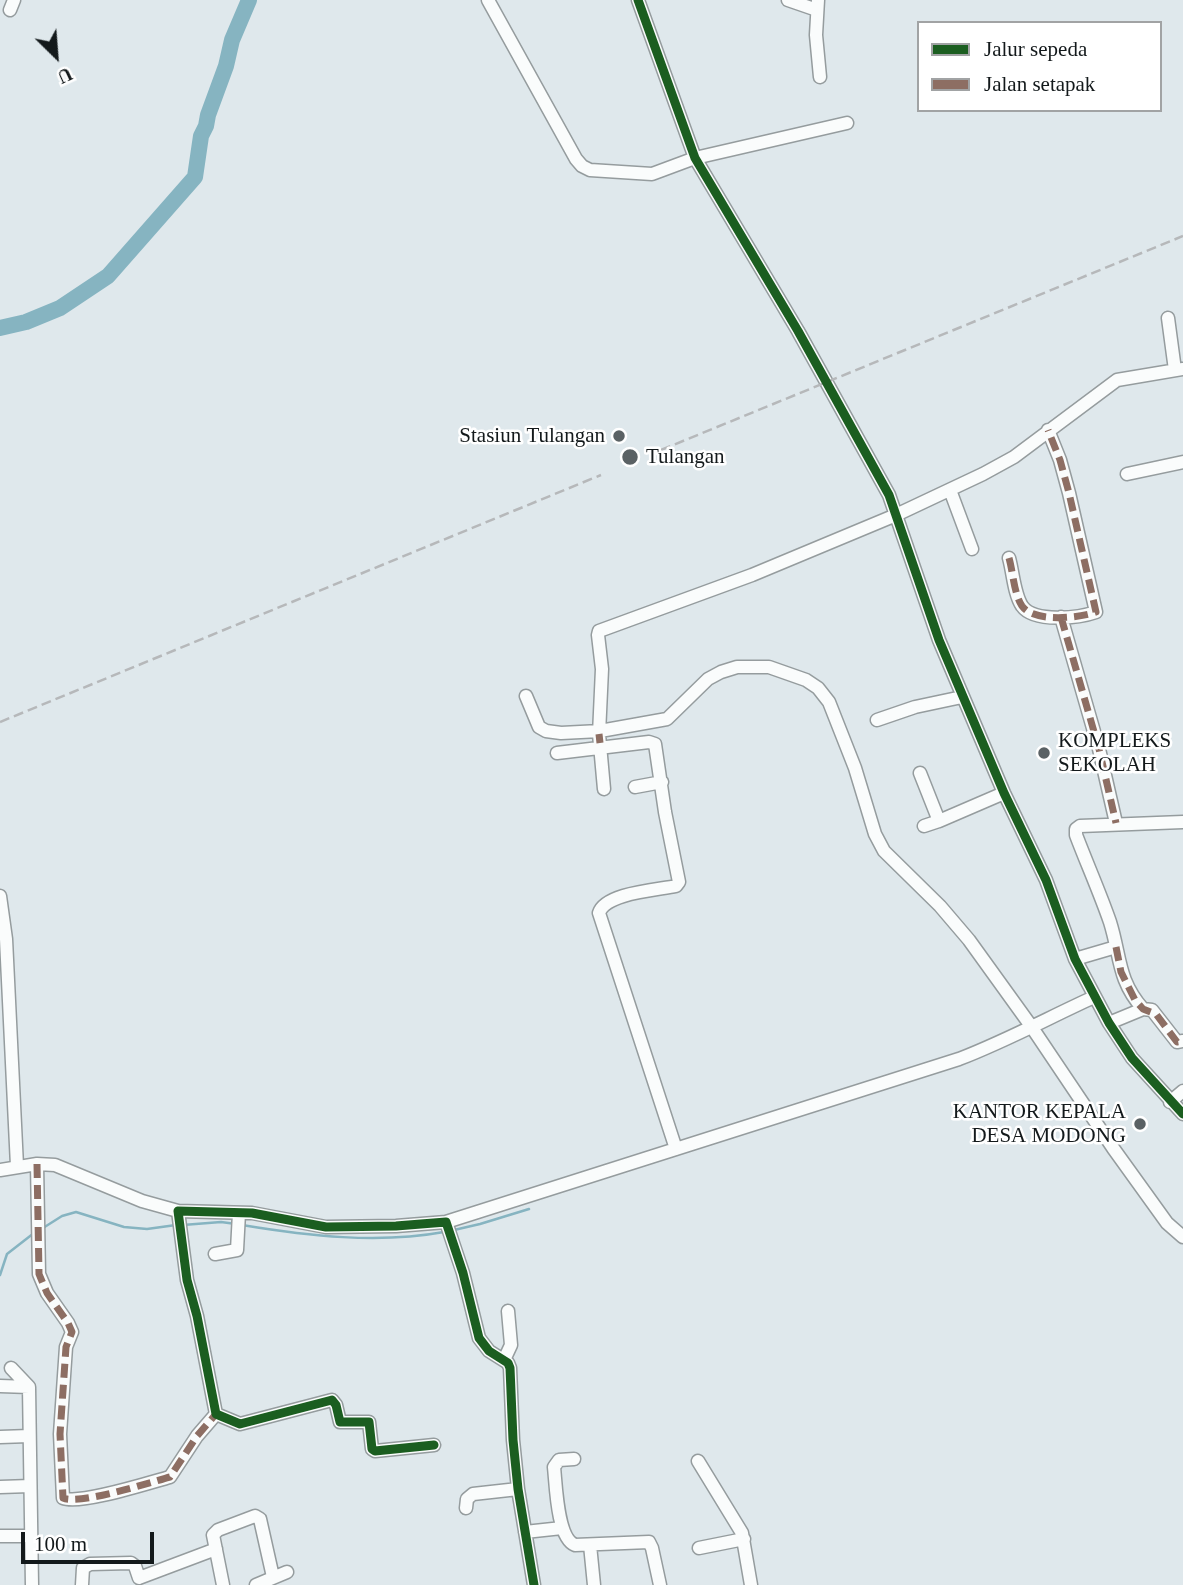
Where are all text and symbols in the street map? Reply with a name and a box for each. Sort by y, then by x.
north arrow [21,21,91,91]
legend [917,21,1162,112]
text: Jalur sepeda [984,37,1087,61]
text: U [54,63,76,88]
text: Jalan setapak [984,72,1095,96]
place label: Stasiun Tulangan [459,423,605,449]
marker: Stasiun Tulangan [611,428,627,444]
place label: Tulangan [646,444,725,470]
marker: Tulangan [620,447,640,467]
place label: KOMPLEKS SEKOLAH [1058,728,1171,778]
marker: KOMPLEKS SEKOLAH [1036,745,1052,761]
place label: KANTOR KEPALA DESA MODONG [953,1099,1126,1149]
marker: KANTOR KEPALA DESA MODONG [1132,1116,1148,1132]
scale bar [24,1518,158,1562]
text: 100 m [34,1532,87,1556]

